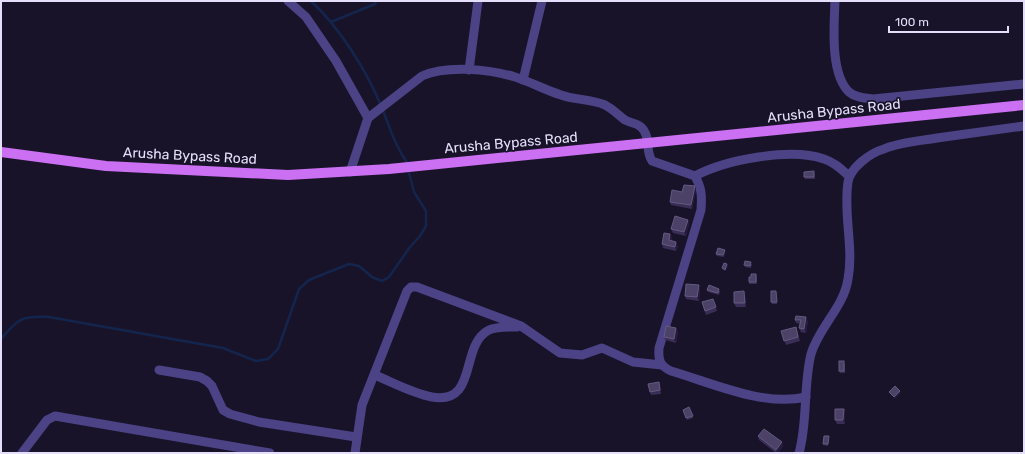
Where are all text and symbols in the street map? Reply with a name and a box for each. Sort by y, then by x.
scale bar [889,8,1008,34]
text: 100 m [895,15,929,29]
street label: Arusha Bypass Road [766,96,902,126]
street label: Arusha Bypass Road [444,129,578,157]
street label: Arusha Bypass Road [123,144,257,168]

